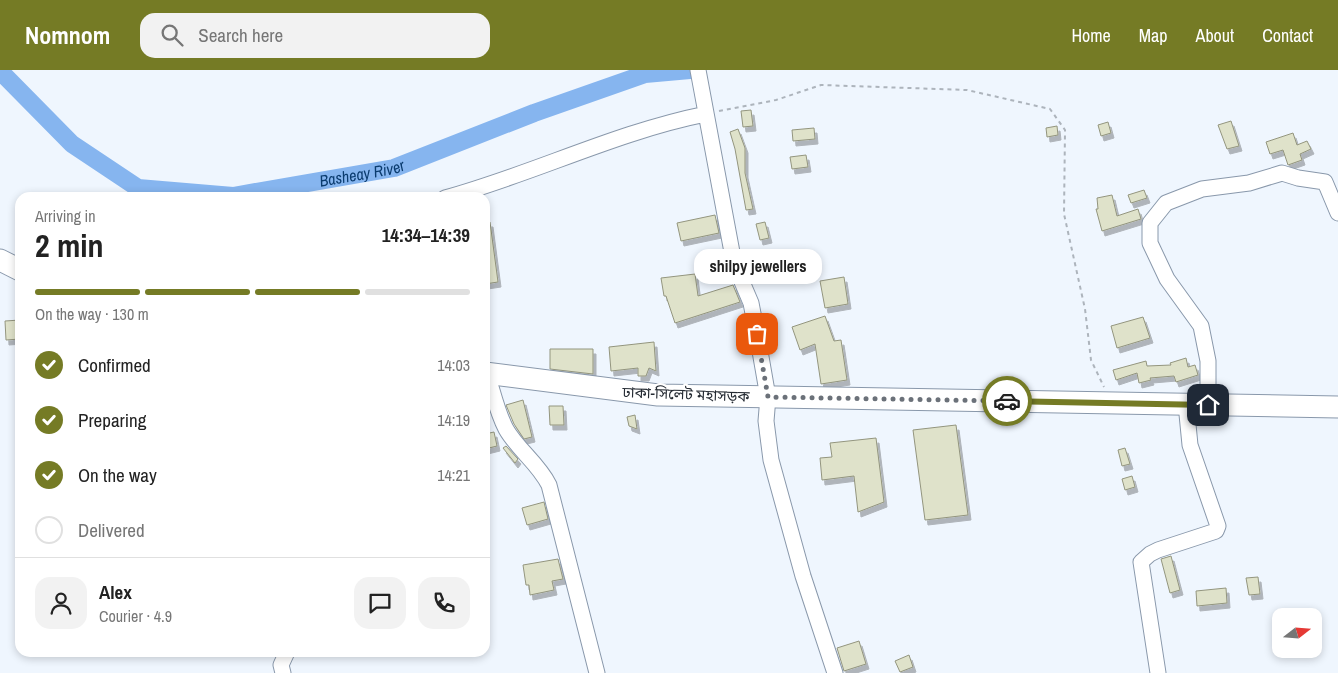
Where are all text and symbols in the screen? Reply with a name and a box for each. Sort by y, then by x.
search box [140,13,490,58]
text: Nomnom [25,19,110,51]
icon: search [158,21,186,49]
text: Search here [198,22,283,48]
text: Home [1071,23,1111,48]
text: Map [1139,23,1168,48]
text: About [1196,23,1234,48]
text: Contact [1262,23,1313,48]
water label: Basheay River [318,154,408,192]
text: Arriving in [35,205,96,227]
text: 14:34–14:39 [382,222,470,248]
text: 2 min [35,224,104,267]
callout: shilpy jewellers [693,249,821,284]
text: shilpy jewellers [709,255,807,277]
text: On the way · 130 m [35,303,149,325]
pin [736,313,778,355]
icon: bag [743,320,771,348]
icon: check [35,351,63,379]
text: Confirmed [78,352,151,378]
text: 14:03 [437,354,470,376]
courier [982,376,1032,426]
street label: ঢাকা-সিলেট মহাসড়ক [621,381,751,407]
pin [1187,384,1229,426]
icon: car [993,387,1021,415]
icon: home [1194,391,1222,419]
icon: check [35,406,63,434]
text: Preparing [78,407,146,433]
text: 14:19 [437,409,470,431]
icon: check [35,461,63,489]
text: On the way [78,462,157,488]
text: 14:21 [437,464,470,486]
text: Delivered [78,517,145,543]
button: person [35,577,87,629]
button: chat [354,577,406,629]
button: phone [418,577,470,629]
text: Alex [99,579,132,605]
text: Courier · 4.9 [99,605,172,627]
north arrow [1272,608,1322,658]
map controls [1272,608,1322,658]

